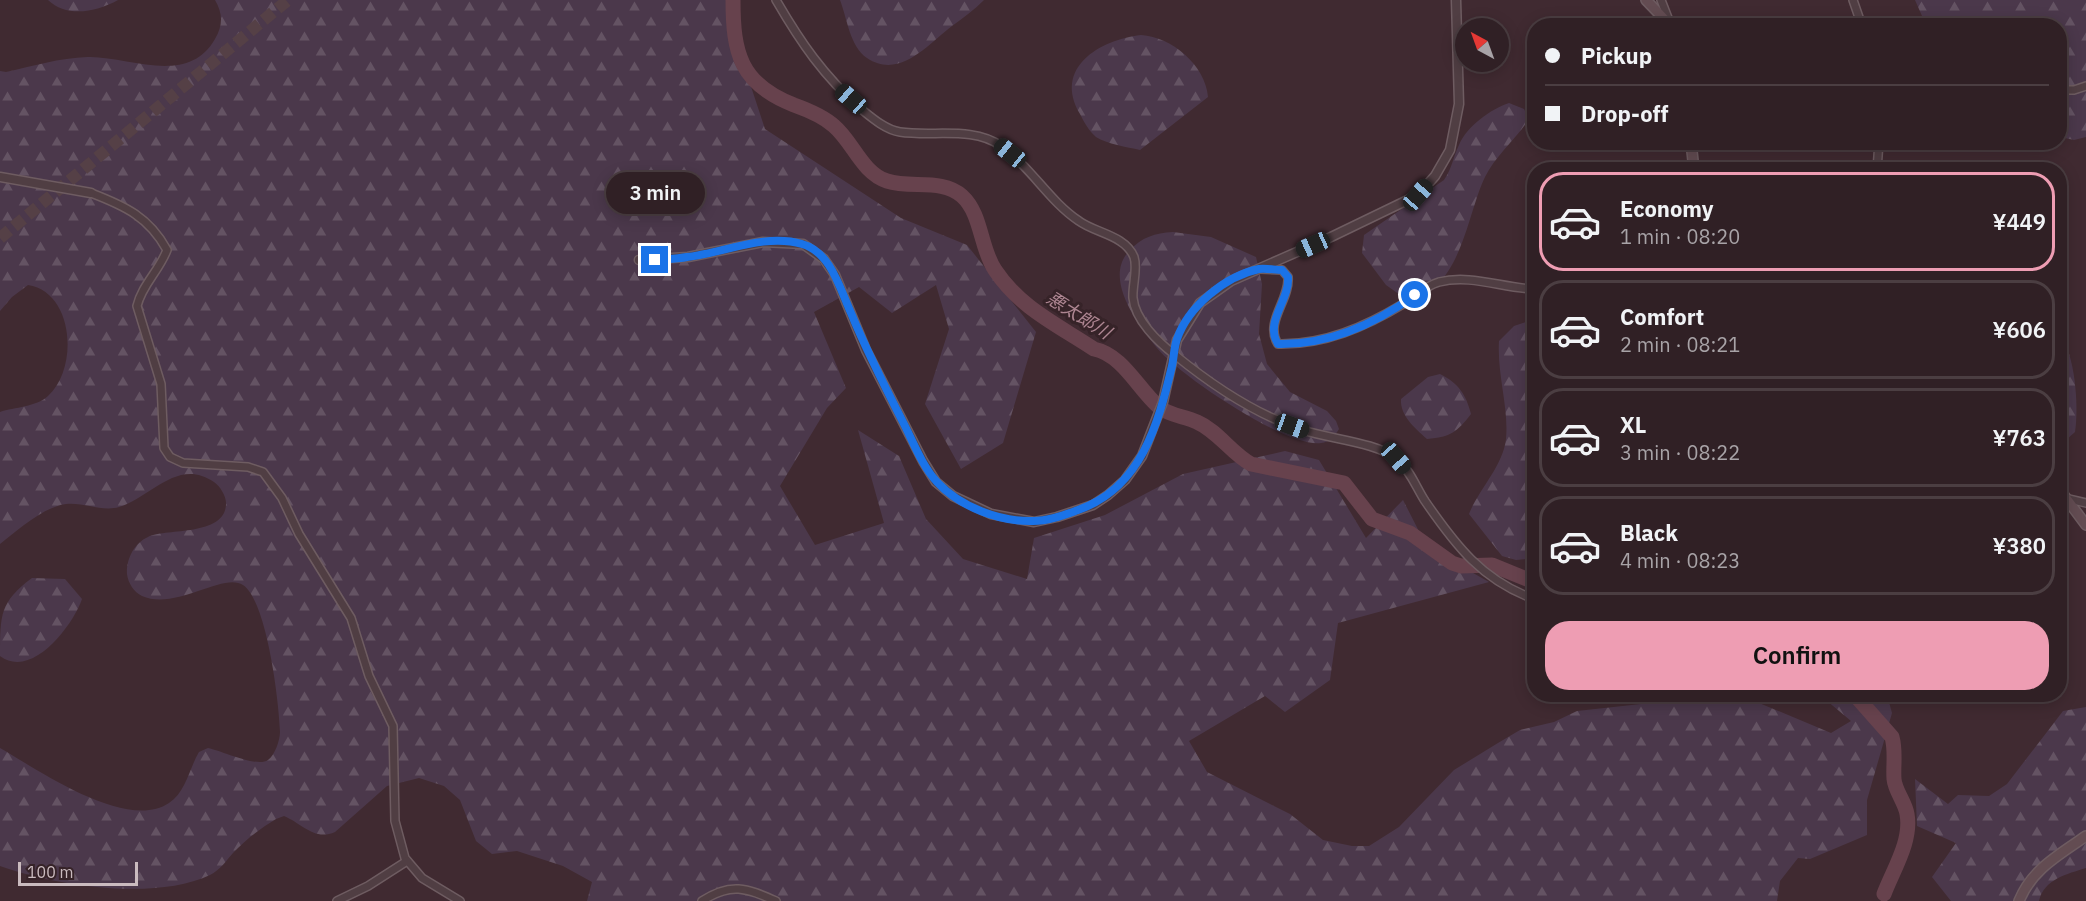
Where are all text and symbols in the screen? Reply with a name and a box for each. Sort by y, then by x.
north arrow [1455,18,1509,72]
map controls [1455,18,1509,72]
text: Pickup [1581,41,1652,70]
car [832,80,870,118]
text: Drop-off [1581,99,1668,128]
car [990,135,1030,171]
callout: 3 min [606,173,704,215]
car [1399,176,1437,214]
text: 3 min [630,179,681,206]
text: Economy [1620,194,1714,223]
icon: car [1548,195,1602,249]
text: ¥449 [1992,207,2046,236]
text: 1 min · 08:20 [1620,223,1740,250]
car [1293,229,1333,261]
route end [641,246,668,273]
route start [1401,281,1428,308]
water label: 悪太郎川 [1042,286,1117,345]
text: Comfort [1620,302,1704,331]
icon: car [1548,303,1602,357]
text: ¥606 [1992,315,2046,344]
text: 2 min · 08:21 [1620,331,1740,358]
text: XL [1620,410,1646,439]
car [1272,411,1312,441]
icon: car [1548,411,1602,465]
text: ¥763 [1992,423,2046,452]
car [1377,439,1415,477]
text: 3 min · 08:22 [1620,439,1740,466]
text: Black [1620,518,1678,547]
icon: car [1548,519,1602,573]
text: ¥380 [1992,531,2046,560]
text: 4 min · 08:23 [1620,547,1740,574]
button: Confirm [1545,621,2049,690]
scale bar [18,859,138,886]
text: 100 m [27,862,74,882]

